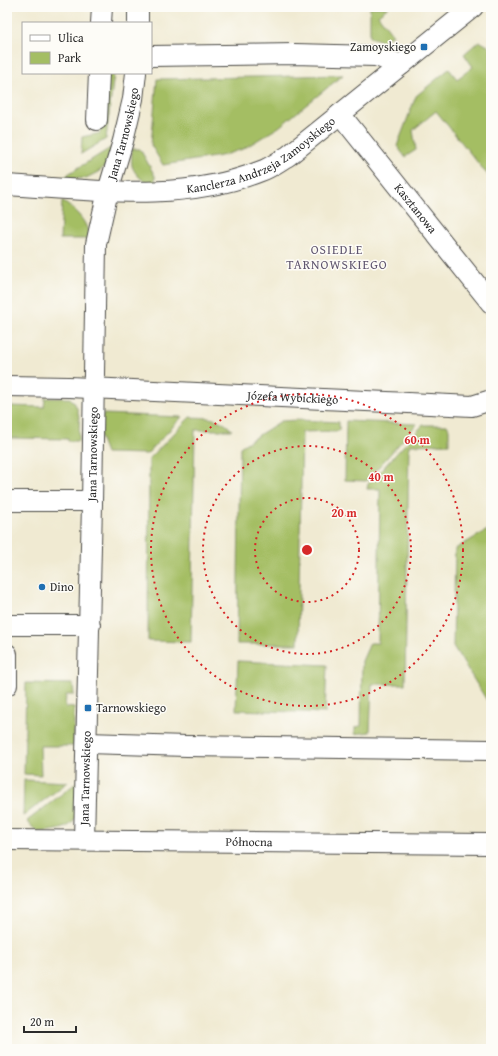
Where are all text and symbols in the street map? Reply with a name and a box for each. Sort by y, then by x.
legend [22,22,152,74]
text: Ulica [58,29,84,46]
place label: Zamoyskiego [350,38,416,55]
marker: Zamoyskiego [419,42,429,52]
text: Park [58,49,82,66]
street label: Jana Tarnowskiego [102,87,142,184]
street label: Kanclerza Andrzeja Zamoyskiego [186,112,338,197]
street label: Kasztanowa [391,180,441,237]
district label: OSIEDLE TARNOWSKIEGO [286,240,388,274]
street label: Józefa Wybickiego [245,386,339,408]
street label: Jana Tarnowskiego [83,407,101,504]
text: 60 m [404,431,430,448]
text: 40 m [368,468,394,485]
text: 20 m [331,504,357,521]
centre of rings [300,543,314,557]
place label: Dino [50,578,74,595]
marker: Dino [37,582,47,592]
place label: Tarnowskiego [96,699,166,716]
marker: Tarnowskiego [83,703,93,713]
street label: Jana Tarnowskiego [75,730,95,828]
street label: Północna [226,833,273,850]
scale bar [24,1008,76,1034]
text: 20 m [30,1013,54,1030]

